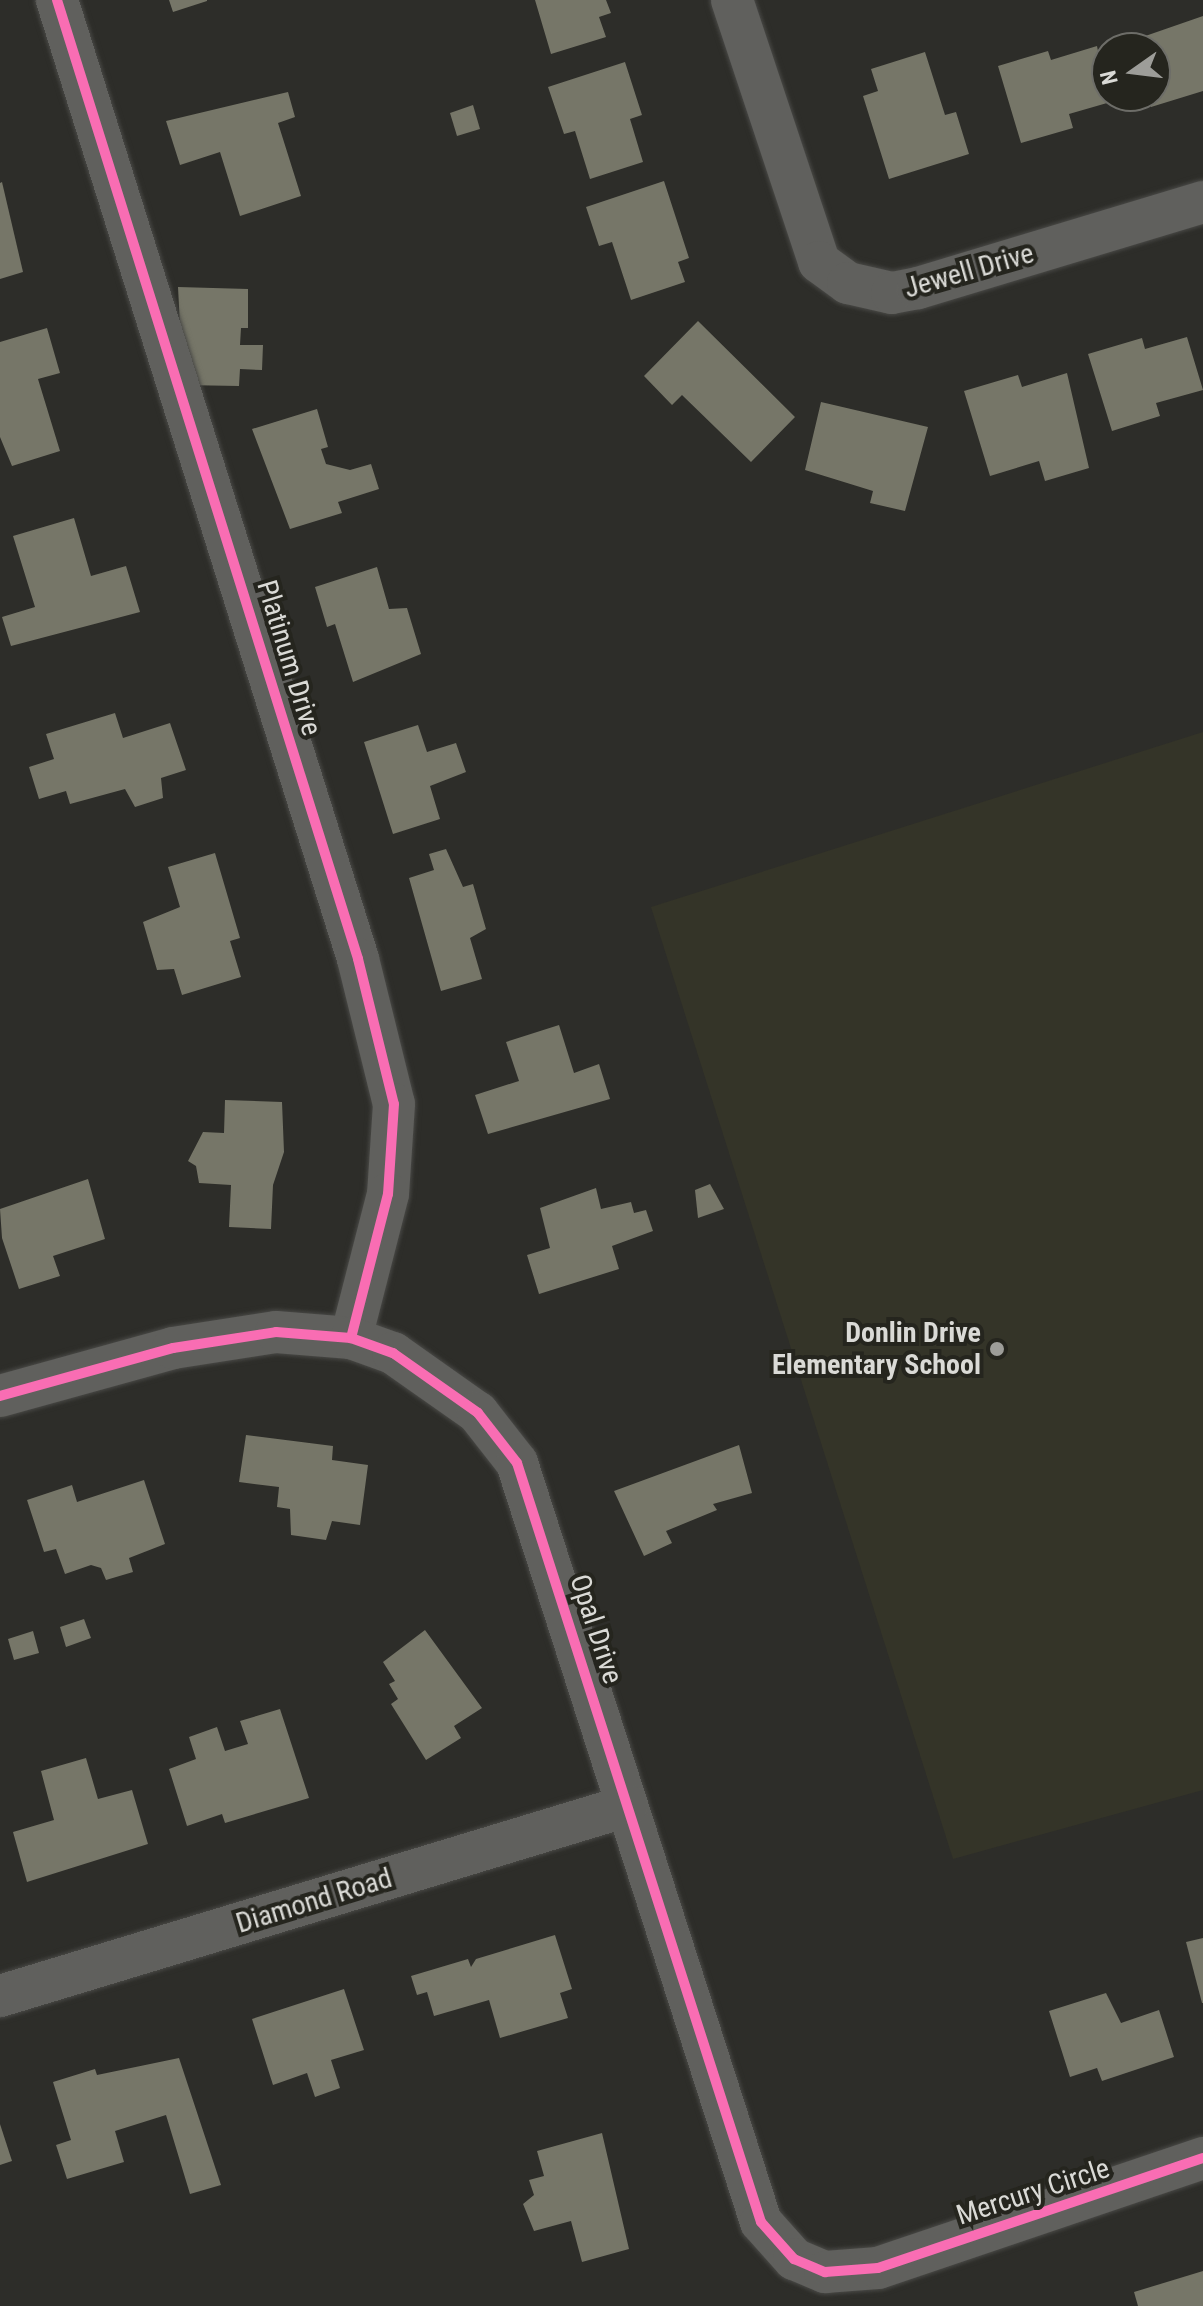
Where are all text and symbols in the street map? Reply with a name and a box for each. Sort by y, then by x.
north arrow [1091,32,1171,112]
text: N [1095,68,1123,87]
street label: Jewell Drive [900,237,1038,305]
street label: Platinum Drive [249,576,329,740]
place label: Donlin Drive Elementary School [772,1316,981,1382]
marker: Donlin Drive Elementary School [988,1340,1006,1358]
street label: Opal Drive [563,1570,629,1688]
street label: Diamond Road [232,1861,396,1941]
street label: Mercury Circle [952,2151,1114,2233]

